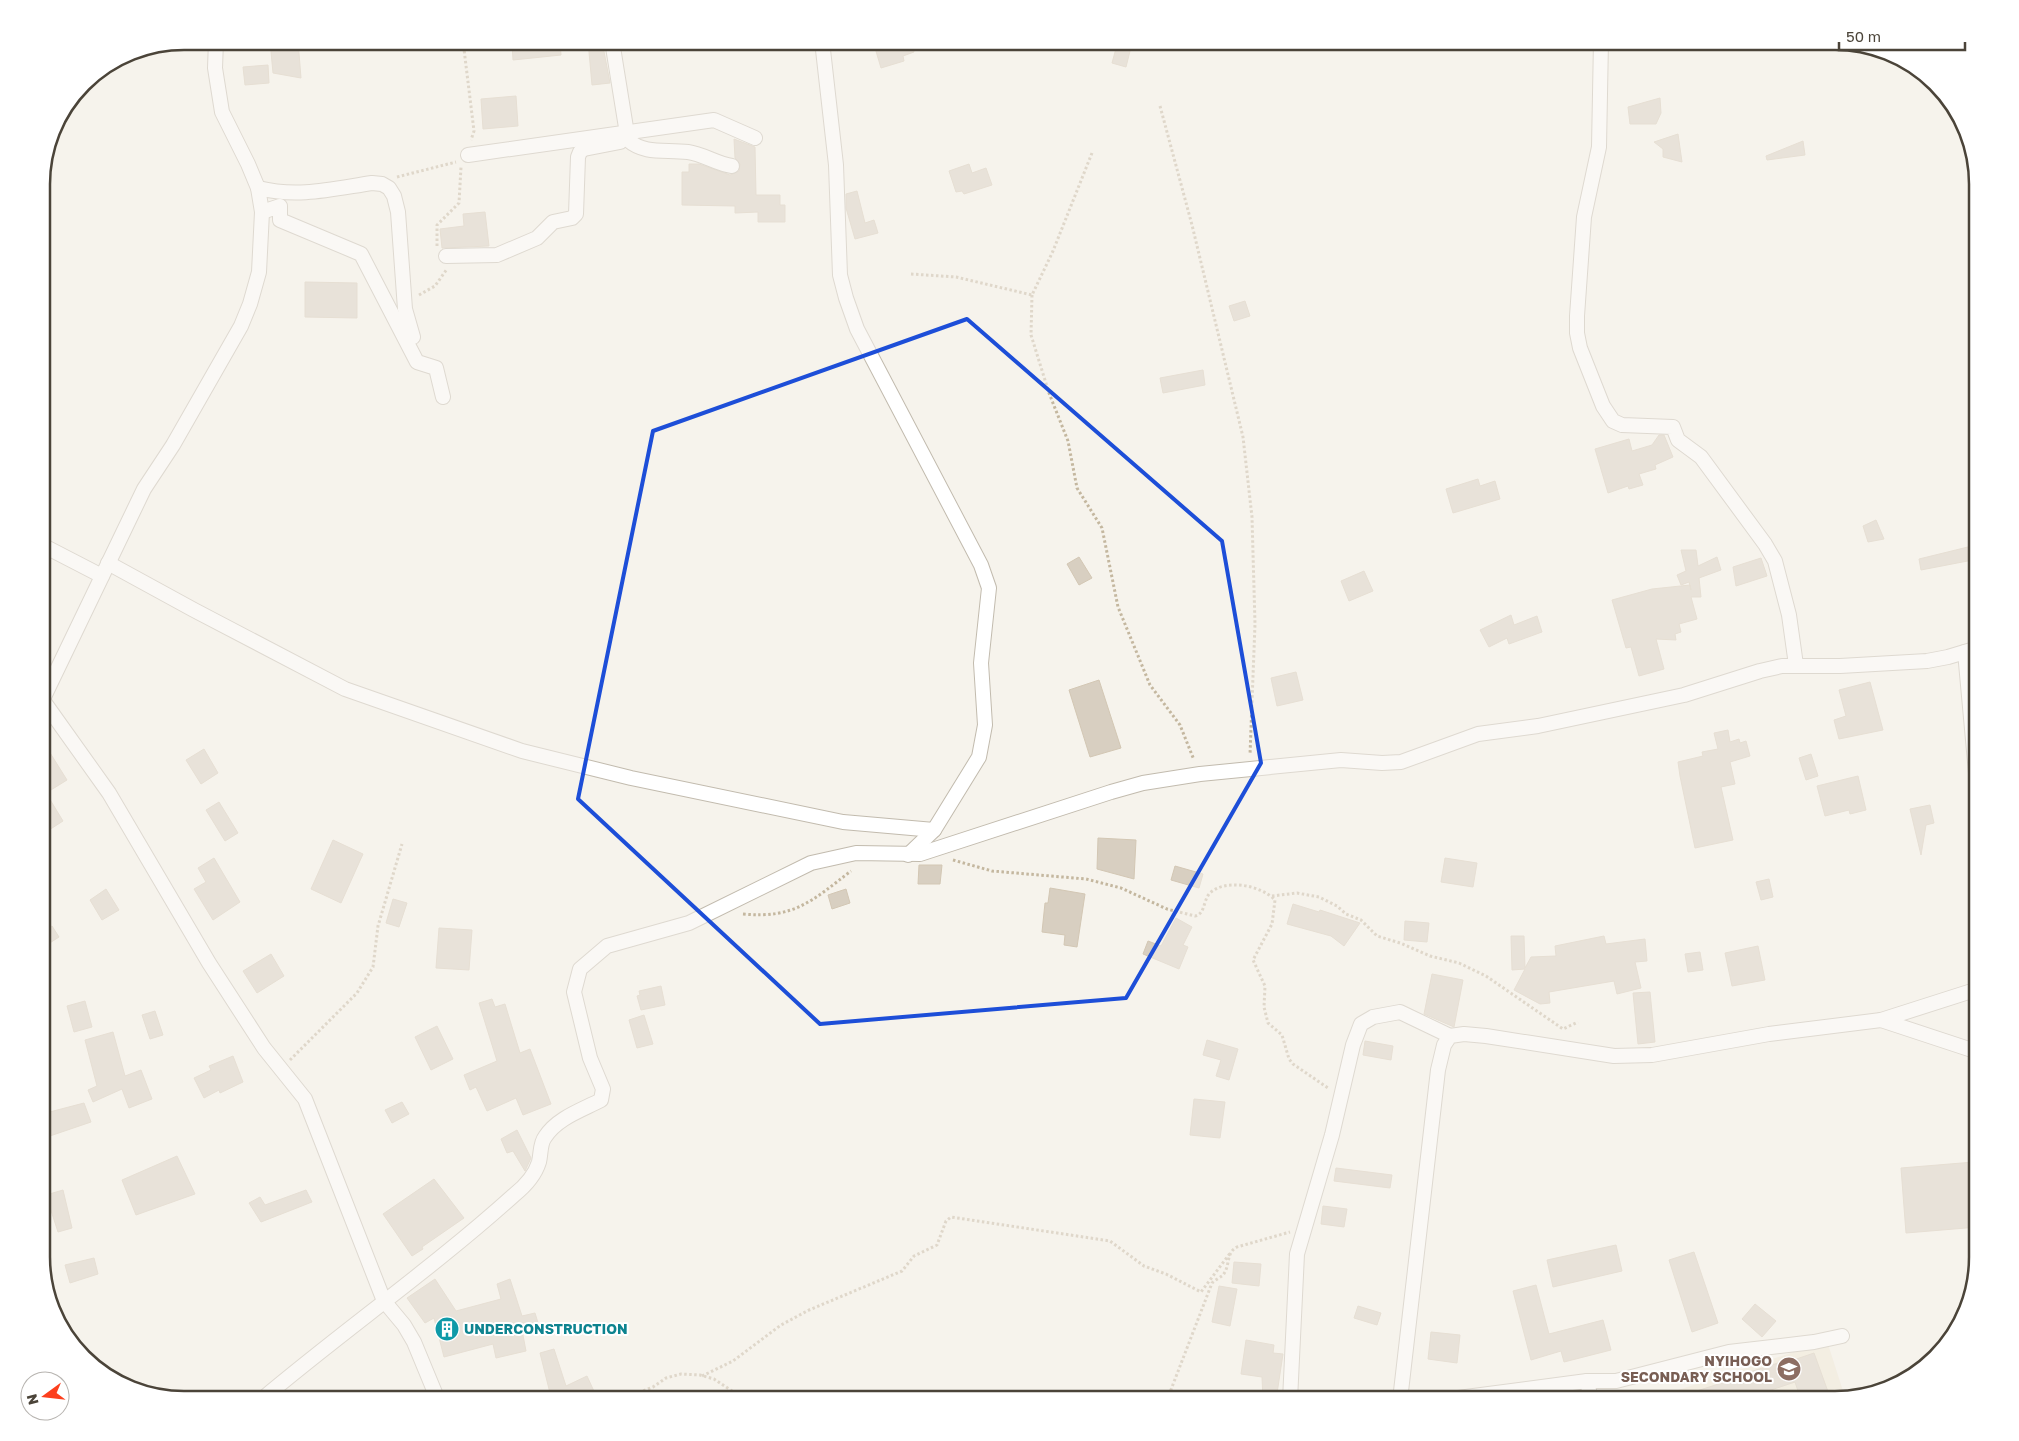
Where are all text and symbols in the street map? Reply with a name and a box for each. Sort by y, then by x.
scale bar [1839,20,1965,52]
text: 50 m [1846,27,1881,45]
building icon: UNDERCONSTRUCTION [434,1316,460,1342]
place label: UNDERCONSTRUCTION [464,1320,628,1337]
place label: NYIHOGO SECONDARY SCHOOL [1621,1352,1772,1385]
school or university icon: NYIHOGO SECONDARY SCHOOL [1776,1356,1802,1382]
north arrow [20,1371,70,1421]
text: N [22,1392,42,1407]

